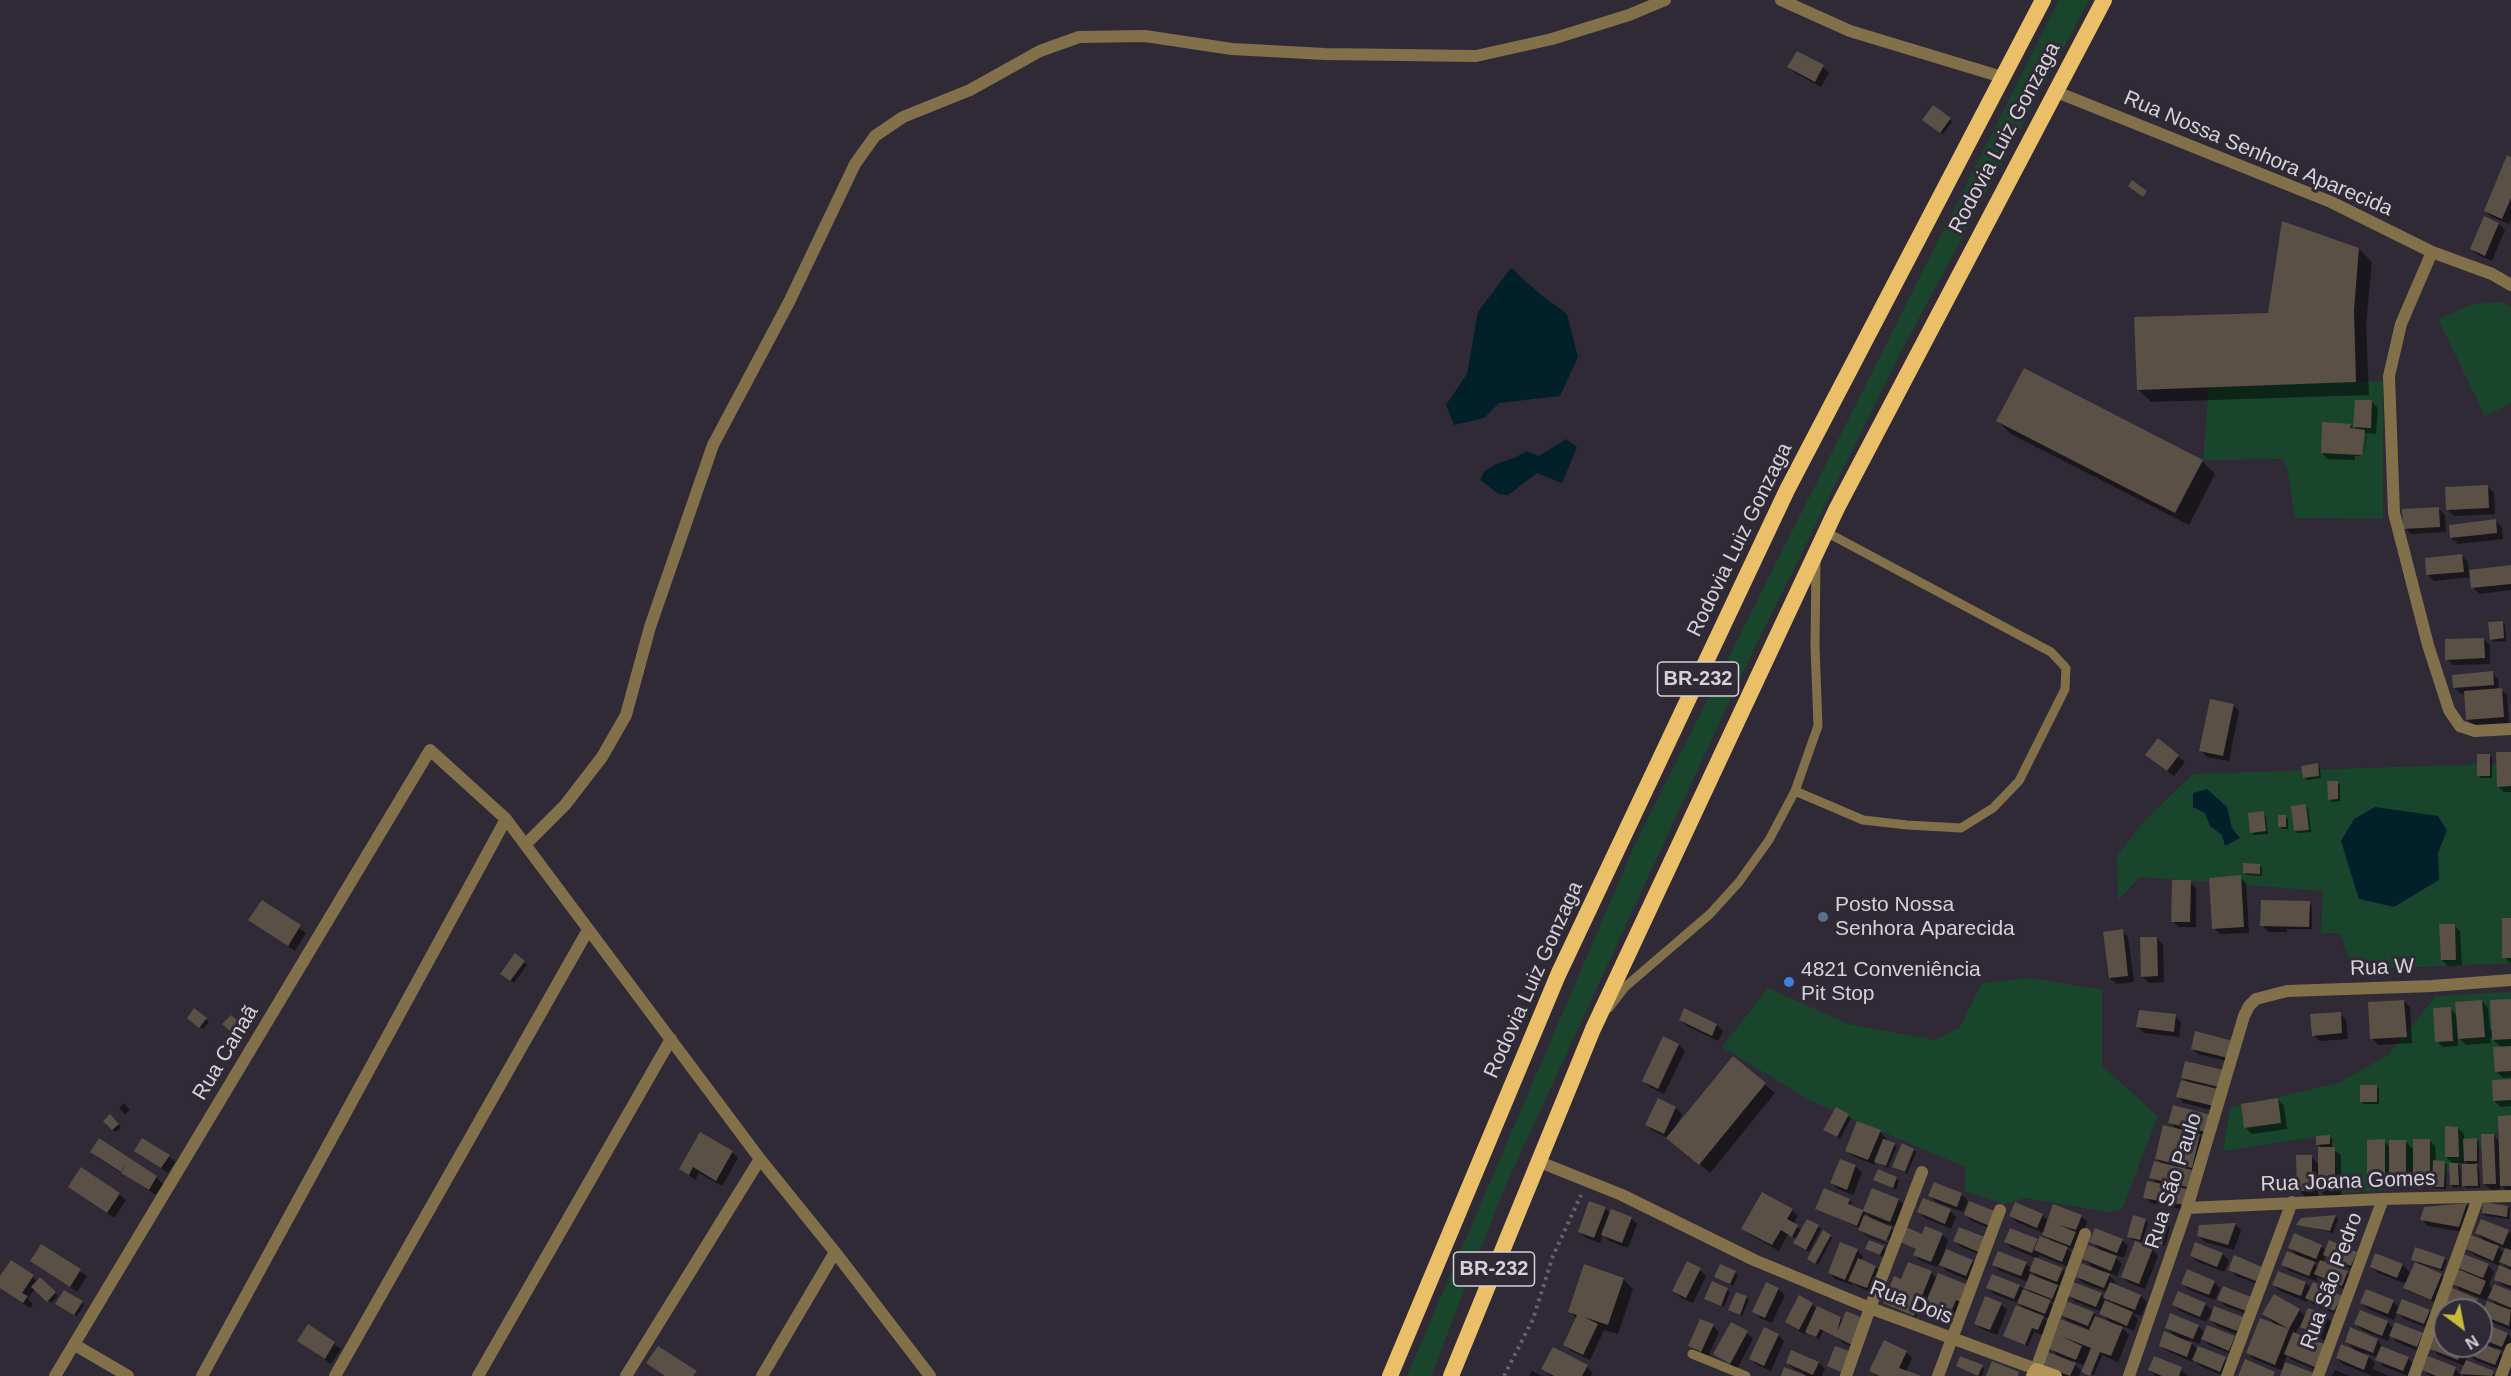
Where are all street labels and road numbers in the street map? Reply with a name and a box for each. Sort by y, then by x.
street label: Rodovia Luiz Gonzaga [1944,38,2066,238]
street label: Rua Nossa Senhora Aparecida [2120,86,2396,222]
street label: Rodovia Luiz Gonzaga [1682,439,1798,641]
road number: BR-232 [1658,662,1738,696]
street label: Rodovia Luiz Gonzaga [1479,878,1589,1082]
street label: Rua W [2349,954,2415,982]
street label: Rua Canaã [188,1001,264,1105]
street label: Rua São Paulo [2140,1110,2208,1252]
street label: Rua Joana Gomes [2260,1166,2436,1198]
street label: Rua São Pedro [2296,1209,2368,1353]
road number: BR-232 [1454,1252,1534,1286]
street label: Rua Dois [1866,1276,1956,1330]

